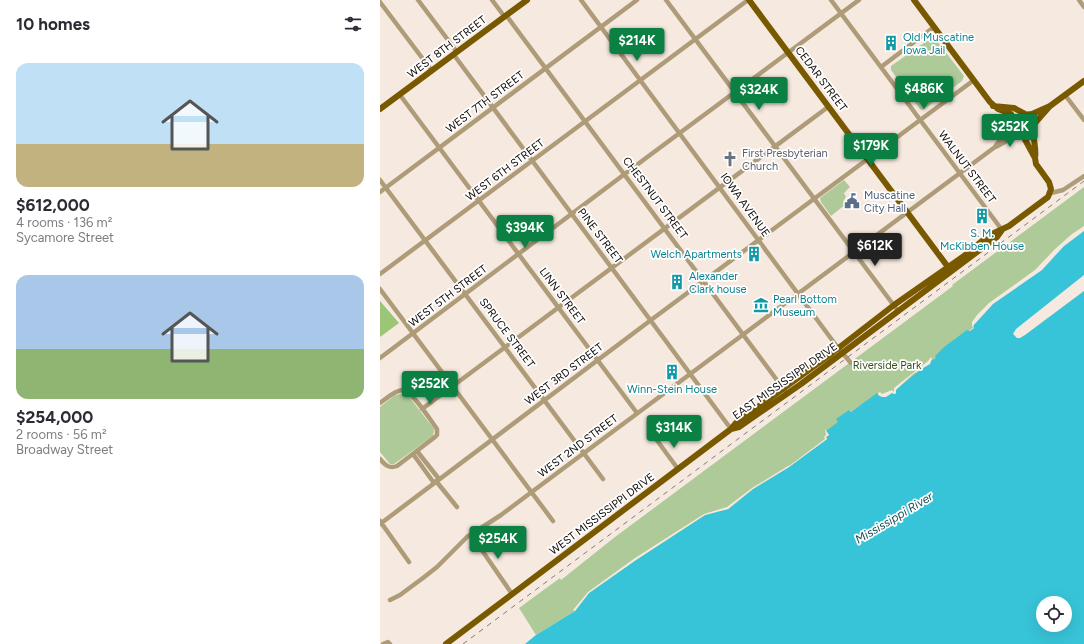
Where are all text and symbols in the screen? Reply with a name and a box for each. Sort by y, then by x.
icon: filters [342,13,364,35]
street label: WEST 8TH STREET [405,13,489,81]
text: 10 homes [16,14,90,34]
pin: $214K [609,28,665,62]
place label: Old Muscatine Iowa Jail [903,31,974,57]
text: $214K [618,33,656,48]
building icon: Old Muscatine Iowa Jail [882,34,900,52]
street label: CEDAR STREET [792,44,850,114]
street label: WEST 7TH STREET [443,68,527,136]
pin: $486K [896,76,952,110]
pin: $324K [731,77,787,111]
text: $486K [904,81,944,96]
text: $324K [740,82,778,97]
icon: home [154,89,226,161]
pin: $252K [982,114,1038,148]
text: $252K [991,119,1029,134]
street label: WALNUT STREET [936,128,998,206]
pin: $179K [843,133,899,167]
street label: WEST 6TH STREET [463,136,547,204]
text: $179K [853,138,889,153]
place label: First Presbyterian Church [742,147,828,173]
church icon: First Presbyterian Church [721,150,739,168]
street label: CHESTNUT STREET [620,154,690,242]
street label: IOWA AVENUE [717,171,773,239]
place label: Muscatine City Hall [864,189,915,215]
public building icon: Muscatine City Hall [843,192,861,210]
text: $612,000 [16,195,90,215]
street label: PINE STREET [575,206,625,266]
building icon: S. M. McKibben House [973,207,991,225]
text: 4 rooms · 136 m² [16,215,112,230]
pin: $394K [497,215,553,249]
text: $394K [506,220,544,235]
place label: S. M. McKibben House [940,227,1024,253]
text: Sycamore Street [16,230,114,245]
pin: $612K [847,233,903,267]
text: $612K [857,238,893,253]
building icon: Welch Apartments [745,245,763,263]
place label: Welch Apartments [650,248,742,261]
street label: WEST 5TH STREET [406,262,490,330]
street label: LINN STREET [537,265,587,327]
place label: Alexander Clark house [689,270,747,296]
building icon: Alexander Clark house [668,273,686,291]
place label: Pearl Bottom Museum [773,293,837,319]
street label: SPRUCE STREET [477,296,537,370]
museum icon: Pearl Bottom Museum [752,296,770,314]
icon: home [154,301,226,373]
street label: WEST 3RD STREET [522,340,606,408]
street label: EAST MISSISSIPPI DRIVE [730,340,840,422]
park label: Riverside Park [853,359,922,372]
building icon: Winn-Stein House [663,363,681,381]
pin: $252K [402,371,458,405]
text: $252K [411,376,449,391]
place label: Winn-Stein House [627,383,717,396]
text: $254,000 [16,407,93,427]
street label: WEST 2ND STREET [536,412,620,480]
pin: $314K [646,415,702,449]
text: $314K [656,420,692,435]
text: 2 rooms · 56 m² [16,427,107,442]
text: Broadway Street [16,442,113,457]
street label: WEST MISSISSIPPI DRIVE [547,470,657,558]
water label: Mississippi River [853,489,936,547]
pin: $254K [470,526,526,560]
text: $254K [478,531,518,546]
map controls [1036,596,1072,632]
button: locate [1036,596,1072,632]

